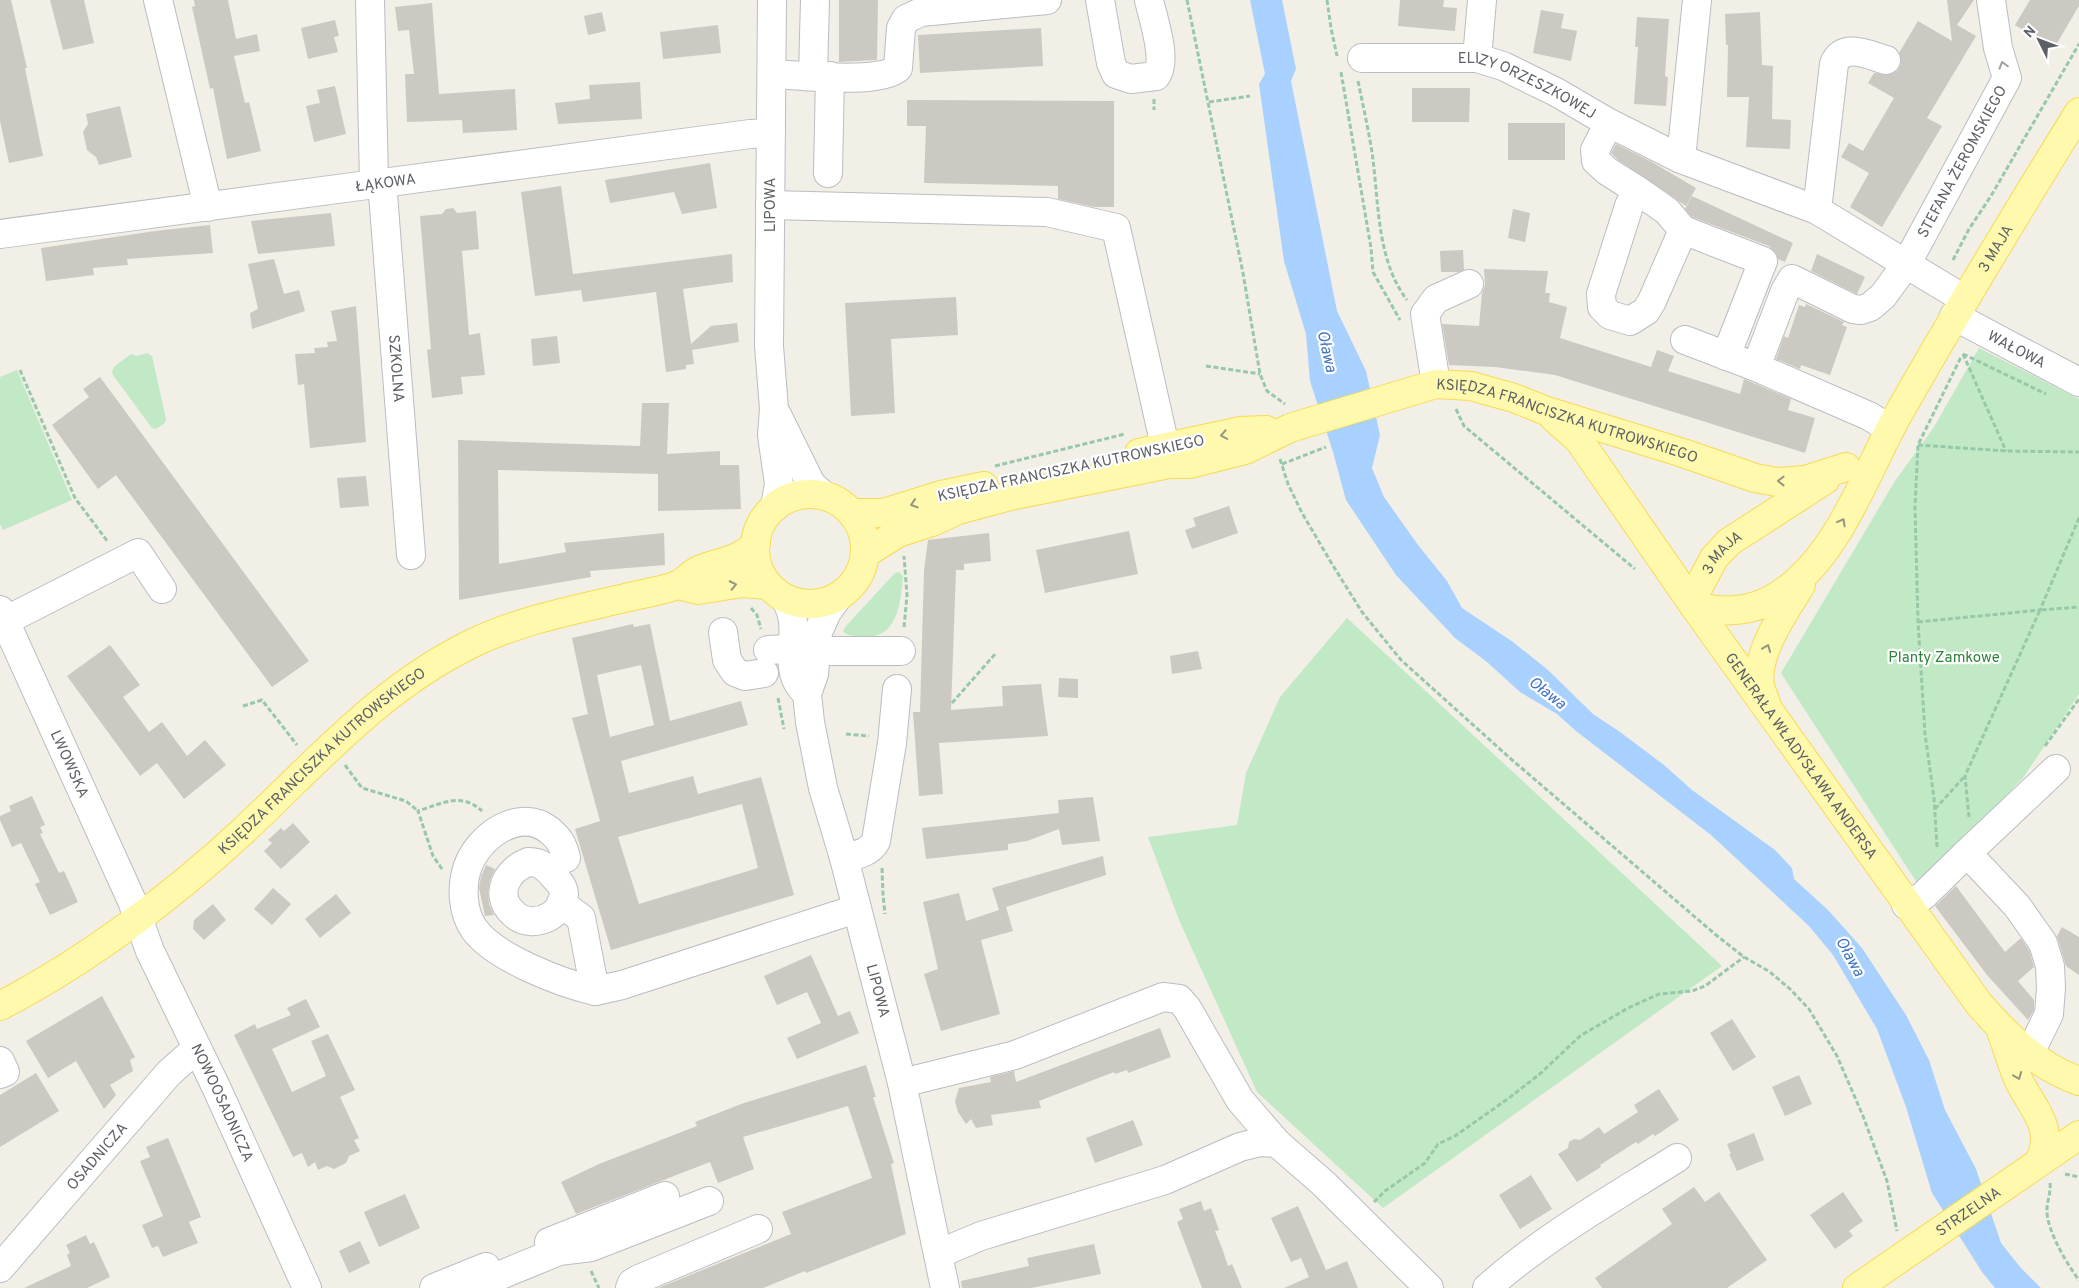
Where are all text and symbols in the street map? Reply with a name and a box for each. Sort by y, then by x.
north arrow [2014,15,2064,65]
text: N [2021,23,2040,42]
street label: ELIZY ORZESZKOWEJ [1458,50,1599,124]
one-way arrow [1998,61,2008,69]
street label: STEFANA ŻEROMSKIEGO [1914,83,2012,242]
street label: ŁĄKOWA [355,171,417,198]
street label: LIPOWA [762,178,781,232]
street label: 3 MAJA [1975,222,2019,276]
street label: WAŁOWA [1984,327,2048,374]
water label: Oława [1312,329,1341,375]
street label: SZKOLNA [383,334,407,403]
street label: KSIĘDZA FRANCISZKA KUTROWSKIEGO [1436,376,1700,468]
one-way arrow [1220,429,1229,439]
street label: KSIĘDZA FRANCISZKA KUTROWSKIEGO [936,432,1206,507]
one-way arrow [1777,476,1785,486]
one-way arrow [910,498,918,508]
one-way arrow [1836,518,1846,527]
street label: 3 MAJA [1699,528,1746,578]
one-way arrow [729,580,738,590]
one-way arrow [1761,644,1771,652]
park label: Planty Zamkowe [1888,649,2000,668]
street label: GENERAŁA WŁADYSŁAWA ANDERSA [1720,650,1880,864]
street label: KSIĘDZA FRANCISZKA KUTROWSKIEGO [215,664,430,860]
water label: Oława [1524,673,1570,715]
street label: LWOWSKA [45,728,92,801]
water label: Oława [1830,934,1869,981]
street label: LIPOWA [861,962,893,1020]
street label: NOWOOSADNICZA [186,1041,257,1166]
one-way arrow [2011,1071,2022,1080]
street label: OSADNICZA [63,1119,133,1195]
street label: STRZELNA [1933,1184,2005,1242]

